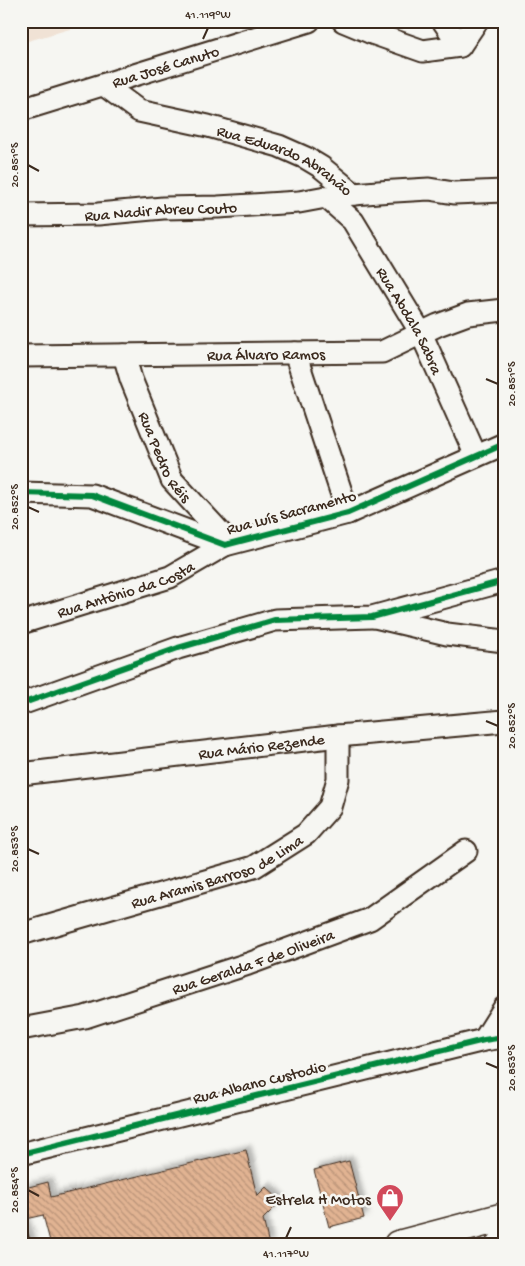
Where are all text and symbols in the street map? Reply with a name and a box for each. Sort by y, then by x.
text: 41.119°W [185,9,231,23]
street label: Rua José Canuto [111,43,222,94]
street label: Rua Eduardo Abrahão [214,123,355,202]
text: 20.851°S [9,142,23,188]
street label: Rua Nadir Abreu Couto [85,200,238,227]
street label: Rua Abdala Sabra [370,265,445,379]
street label: Rua Álvaro Ramos [207,347,326,367]
text: 20.851°S [506,361,520,407]
street label: Rua Pedro Réis [132,410,194,508]
text: 20.852°S [9,483,23,530]
street label: Rua Luís Sacramento [225,488,359,541]
street label: Rua Antônio da Costa [56,558,200,624]
text: 20.852°S [506,702,520,749]
street label: Rua Mário Rezende [197,732,327,766]
text: 20.853°S [9,825,23,872]
street label: Rua Aramis Barroso de Lima [129,832,308,915]
street label: Rua Geralda F de Oliveira [170,927,339,1001]
text: 20.853°S [506,1044,520,1091]
street label: Rua Albano Custodio [191,1059,328,1110]
text: 20.854°S [9,1167,23,1213]
shop icon: Estrela H Motos [375,1183,405,1222]
place label: Estrela H Motos [265,1192,372,1211]
text: 41.117°W [263,1248,309,1262]

